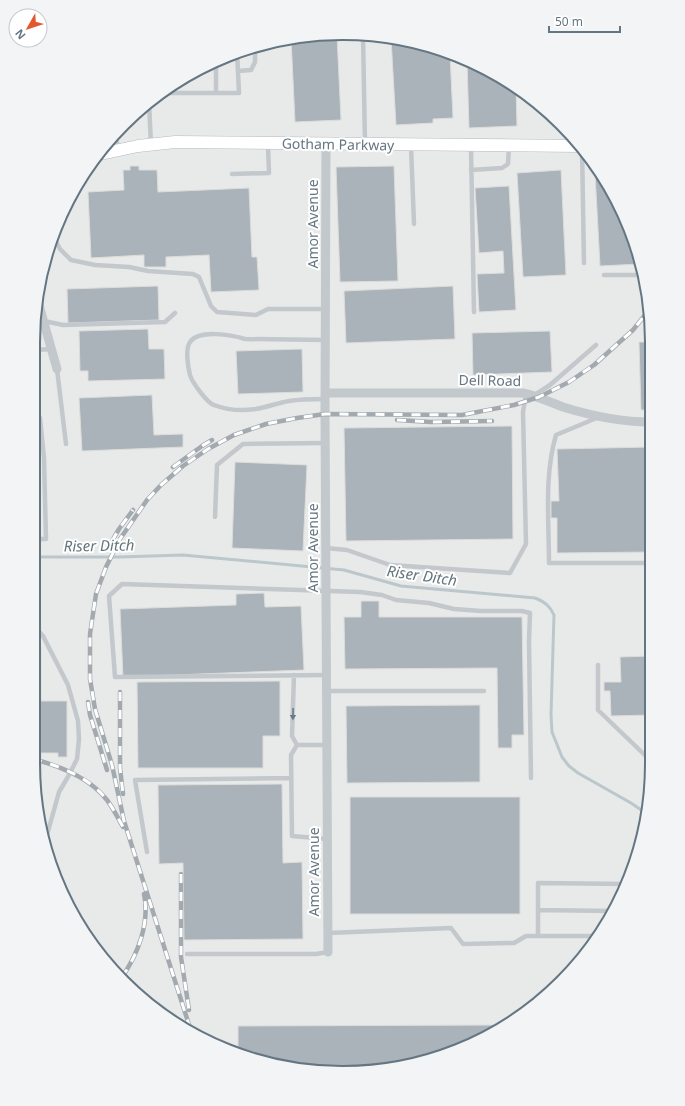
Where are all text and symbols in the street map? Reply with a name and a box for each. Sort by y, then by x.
north arrow [8,8,48,48]
scale bar [549,8,620,34]
text: 50 m [555,13,583,30]
text: N [11,26,28,43]
street label: Gotham Parkway [282,134,395,154]
street label: Amor Avenue [303,179,322,269]
street label: Dell Road [459,370,521,390]
street label: Amor Avenue [303,503,322,593]
water label: Riser Ditch [64,534,134,556]
water label: Riser Ditch [386,560,458,590]
one-way arrow [290,708,296,721]
street label: Amor Avenue [304,827,323,917]

